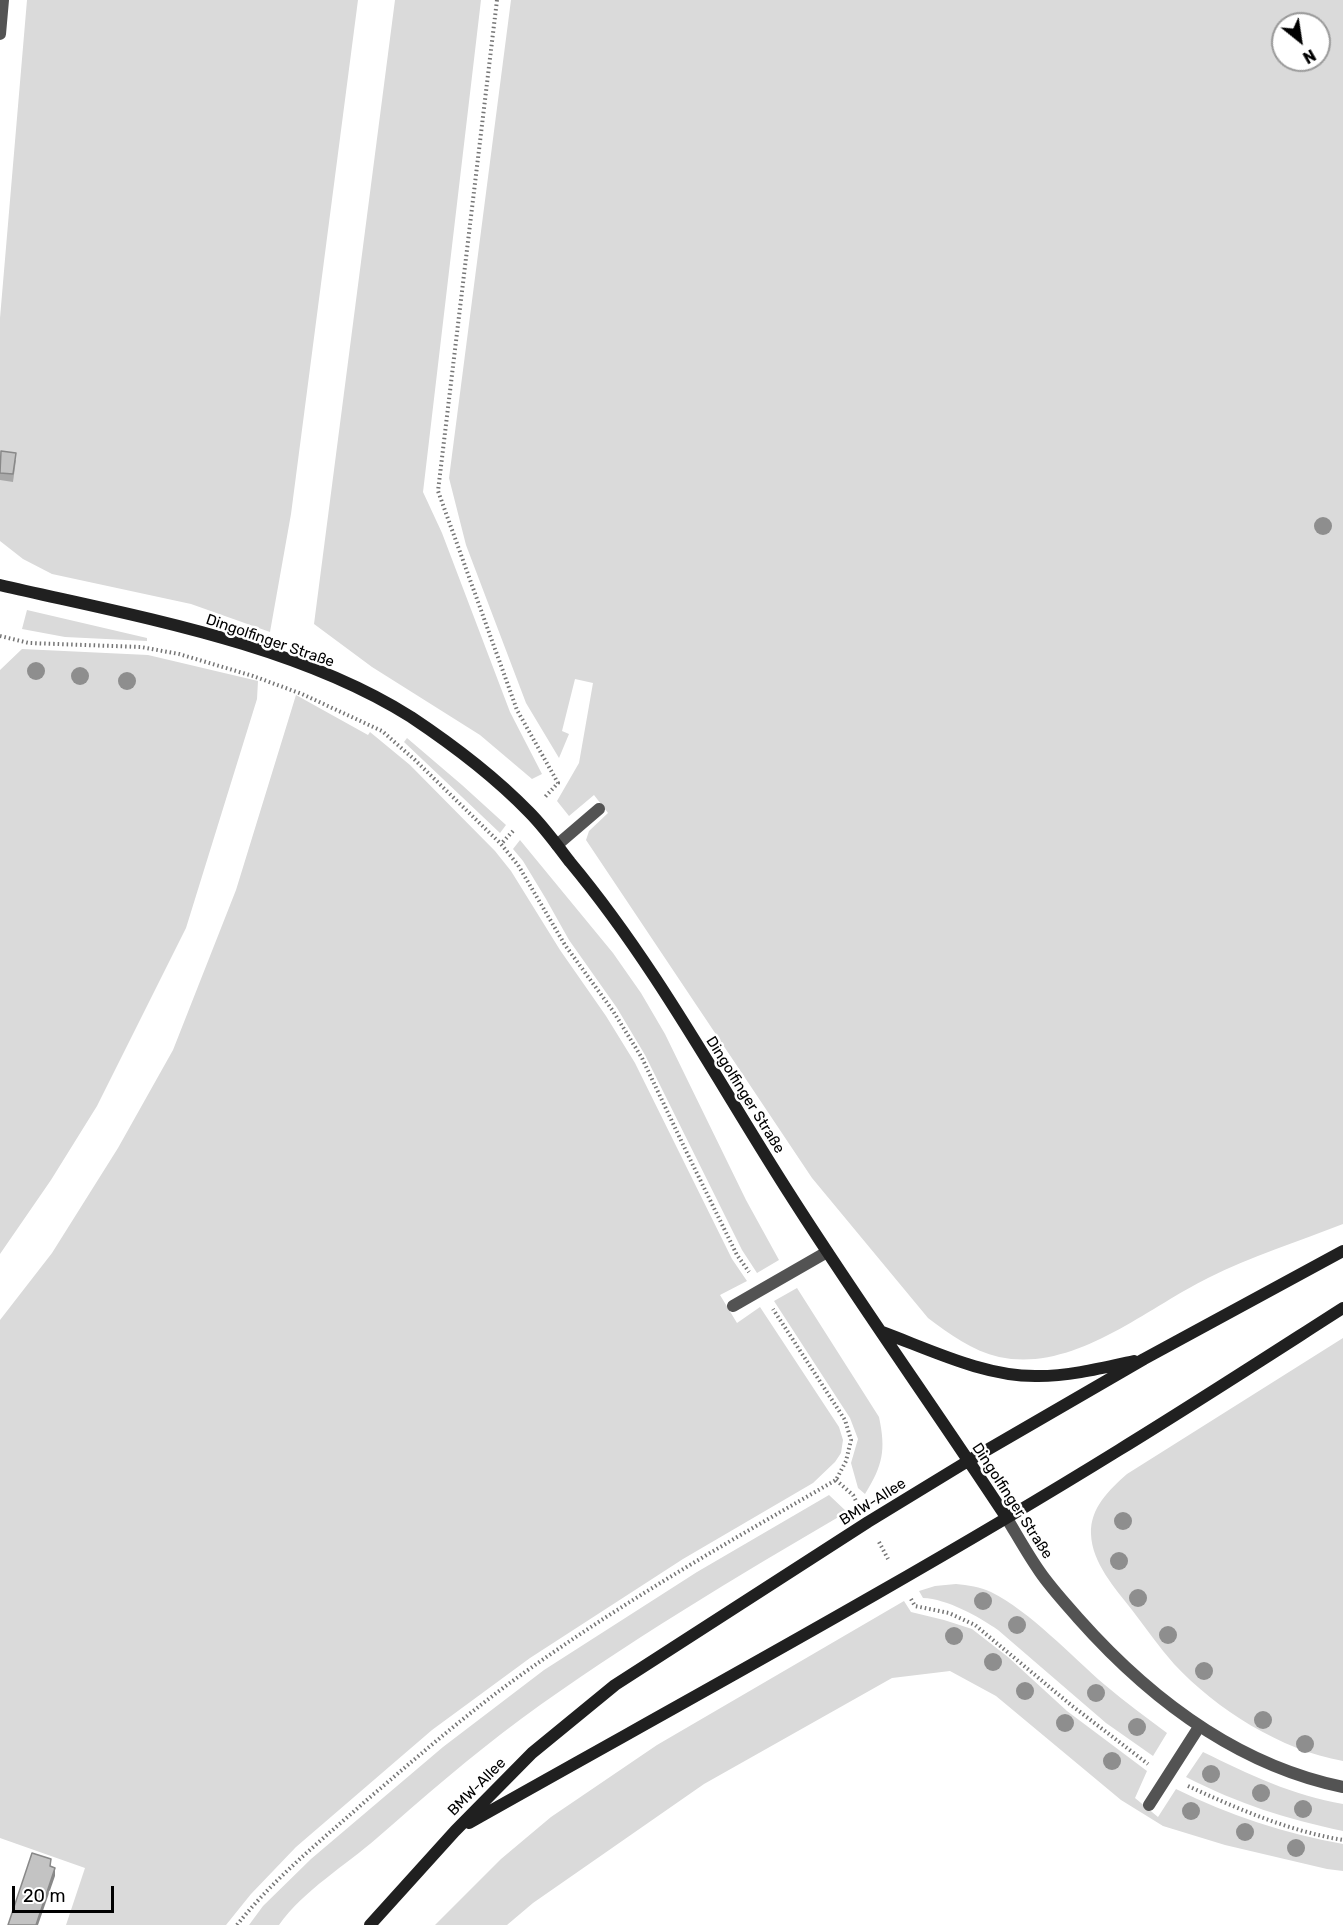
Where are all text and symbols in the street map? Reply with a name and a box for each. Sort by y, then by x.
north arrow [1271,12,1331,72]
text: N [1300,45,1319,67]
street label: Dingolfinger Straße [203,611,337,671]
street label: Dingolfinger Straße [702,1033,788,1157]
street label: Dingolfinger Straße [968,1440,1056,1562]
street label: BMW-Allee [837,1475,909,1529]
street label: BMW-Allee [444,1754,510,1820]
scale bar [15,1874,117,1912]
text: 20 m [23,1885,65,1907]

